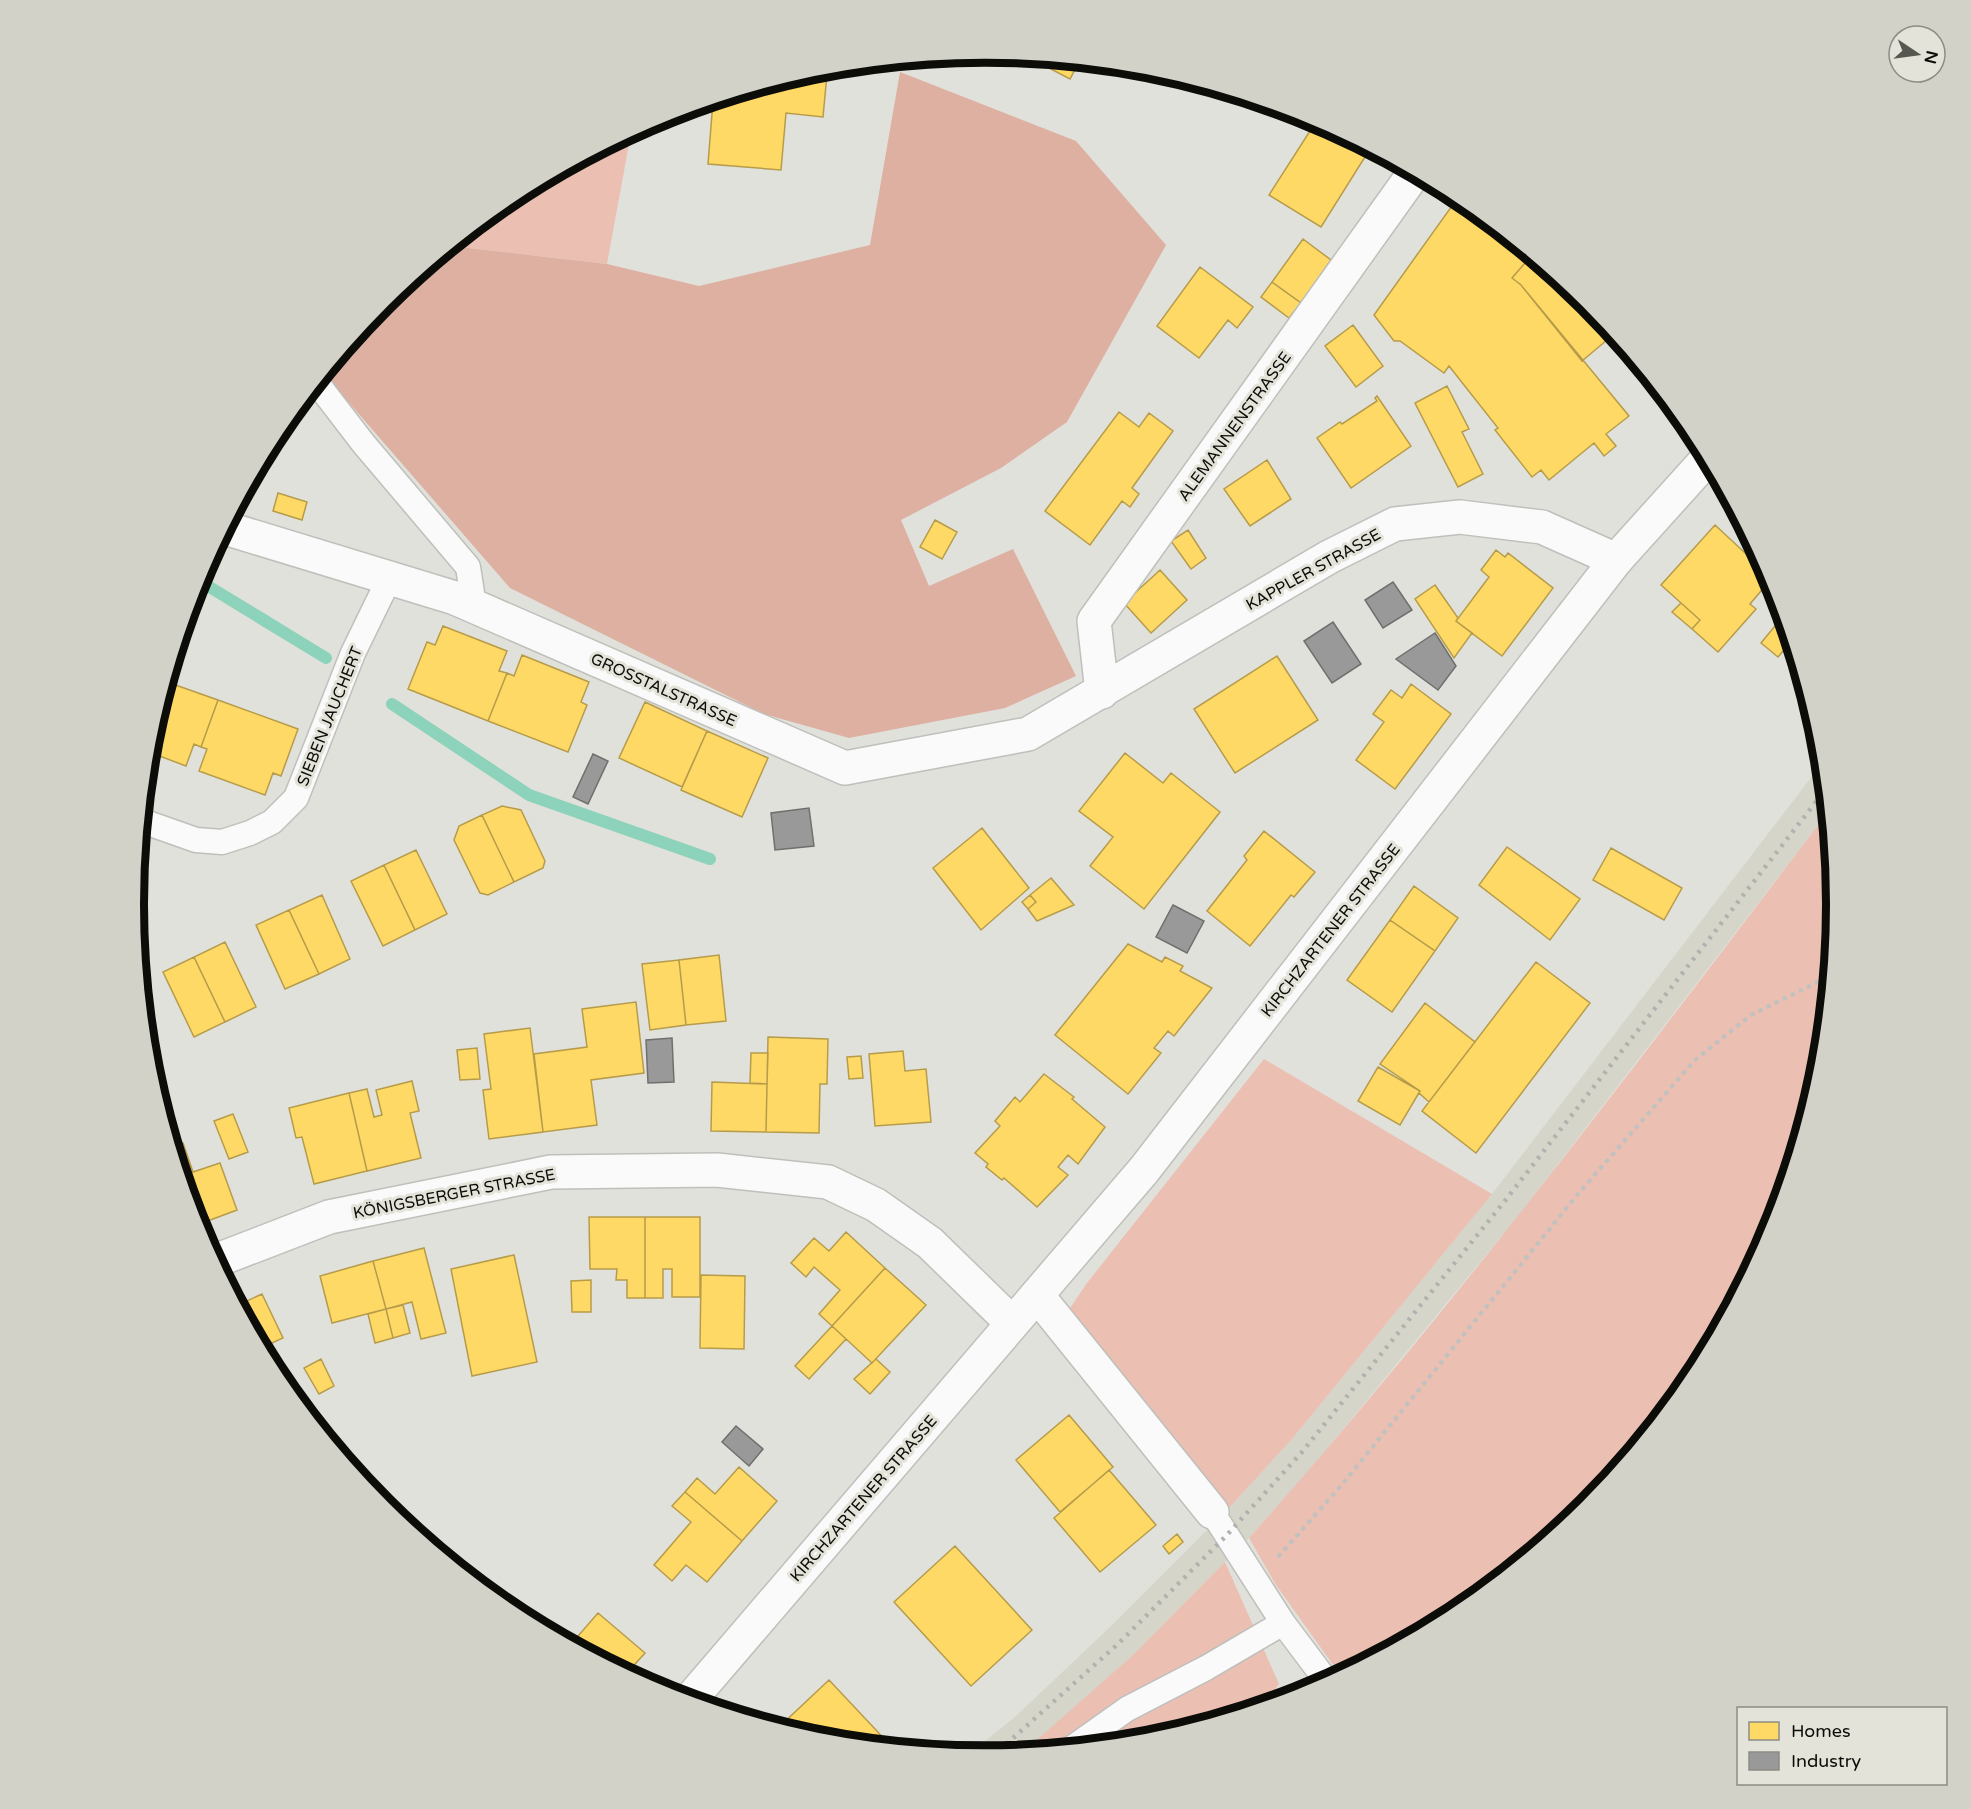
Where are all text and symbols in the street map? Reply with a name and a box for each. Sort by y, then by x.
north arrow [1887,24,1947,84]
text: N [1919,49,1942,66]
street label: ALEMANNENSTRASSE [1174,348,1296,505]
street label: KAPPLER STRASSE [1243,525,1384,615]
street label: SIEBEN JAUCHERT [293,643,367,789]
street label: GROSSTALSTRASSE [587,649,740,731]
street label: KIRCHZARTENER STRASSE [1257,840,1405,1021]
street label: KÖNIGSBERGER STRASSE [351,1165,557,1223]
street label: KIRCHZARTENER STRASSE [786,1411,942,1586]
legend [1737,1707,1947,1785]
text: Homes [1791,1720,1851,1742]
text: Industry [1791,1750,1862,1772]

